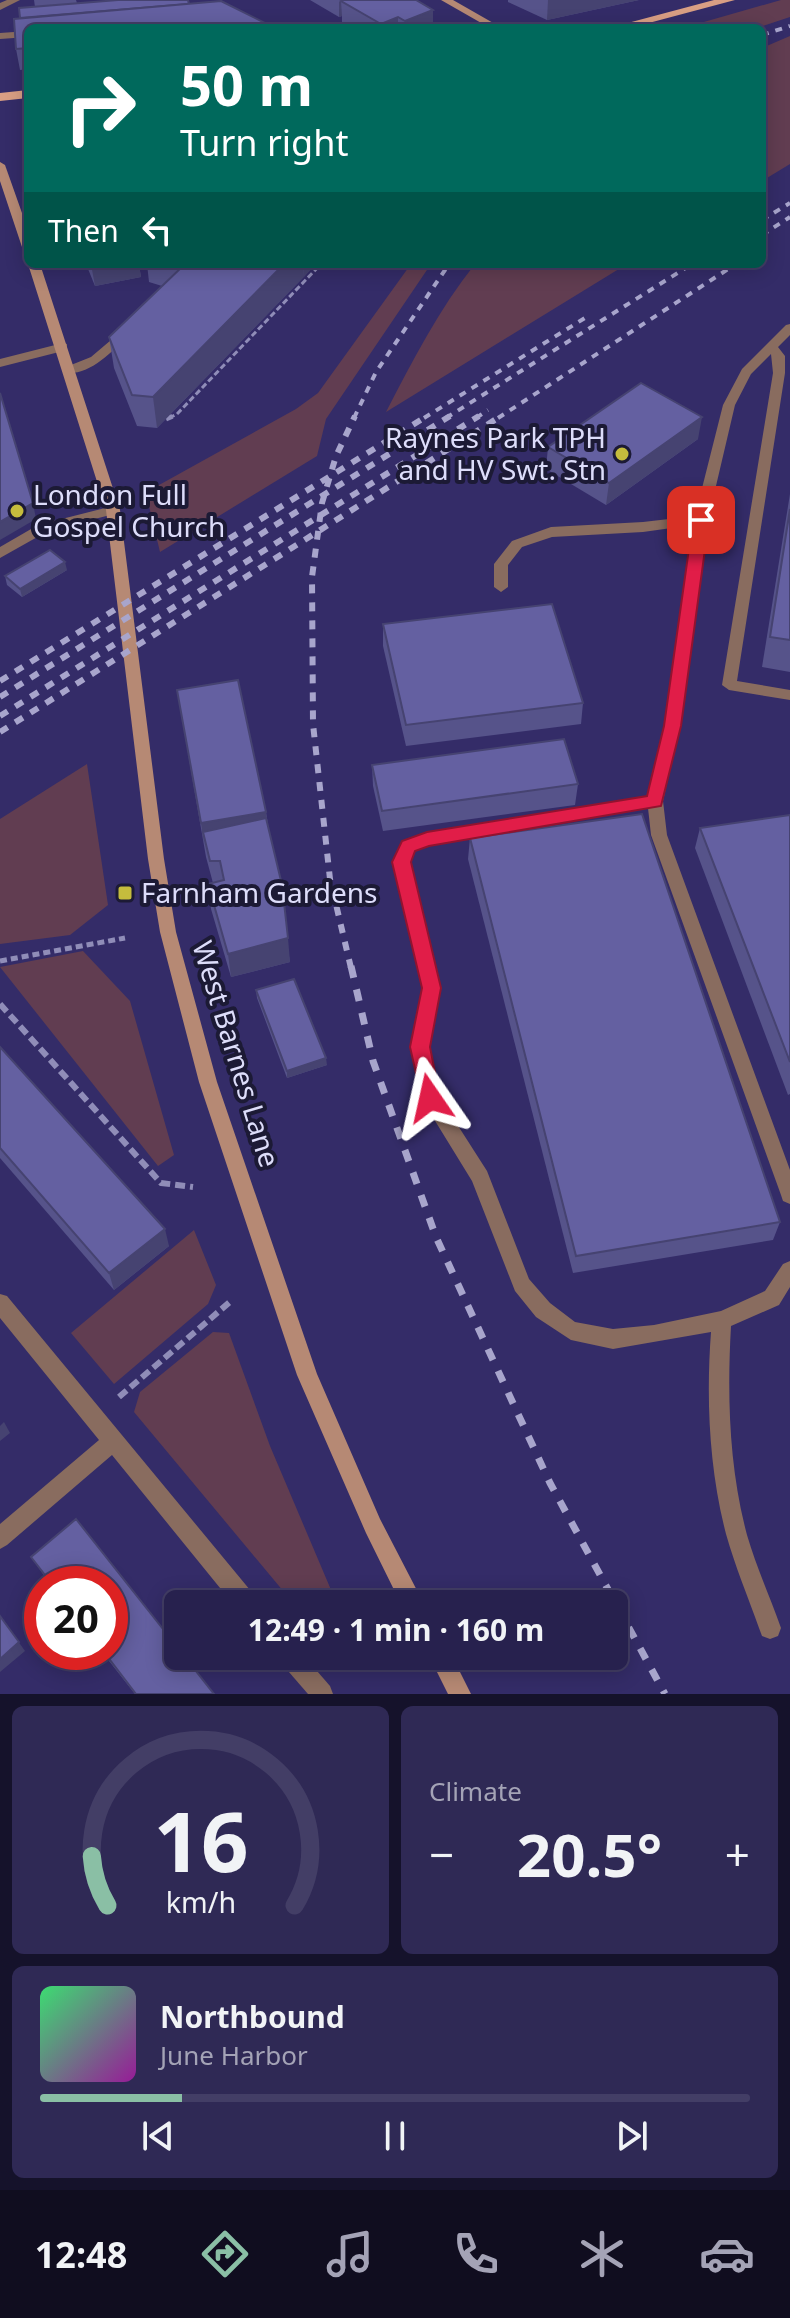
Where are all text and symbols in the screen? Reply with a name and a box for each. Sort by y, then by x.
text: 50 m [180,46,313,122]
icon: right [48,56,152,160]
text: Turn right [180,118,348,167]
icon: left [135,208,179,252]
text: Then [48,210,119,251]
place label: Raynes Park TPH and HV Swt. Stn [385,418,606,488]
marker: Raynes Park TPH and HV Swt. Stn [613,445,631,463]
place label: London Full Gospel Church [33,475,225,545]
pin [667,486,735,554]
icon: arrive [679,498,723,542]
marker: London Full Gospel Church [8,502,26,520]
place label: Farnham Gardens [141,873,377,911]
marker: Farnham Gardens [116,884,134,902]
street label: West Barnes Lane [184,936,289,1172]
position arrow [388,1056,472,1140]
speed limit sign: 20 [24,1566,128,1670]
text: 12:49 · 1 min · 160 m [248,1609,544,1650]
text: Climate [429,1773,522,1809]
text: 16 [153,1783,248,1896]
text: 20.5° [517,1813,662,1895]
text: − [429,1824,454,1884]
text: + [725,1824,750,1884]
text: km/h [165,1882,236,1921]
text: Northbound [160,1996,345,2037]
text: June Harbor [160,2037,308,2073]
icon: previous [136,2114,180,2158]
icon: pause [373,2114,417,2158]
icon: next [610,2114,654,2158]
icon: directions [197,2226,253,2282]
icon: music [322,2226,378,2282]
icon: phone [448,2226,504,2282]
icon: climate [574,2226,630,2282]
icon: car [699,2226,755,2282]
text: 12:48 [35,2230,127,2279]

